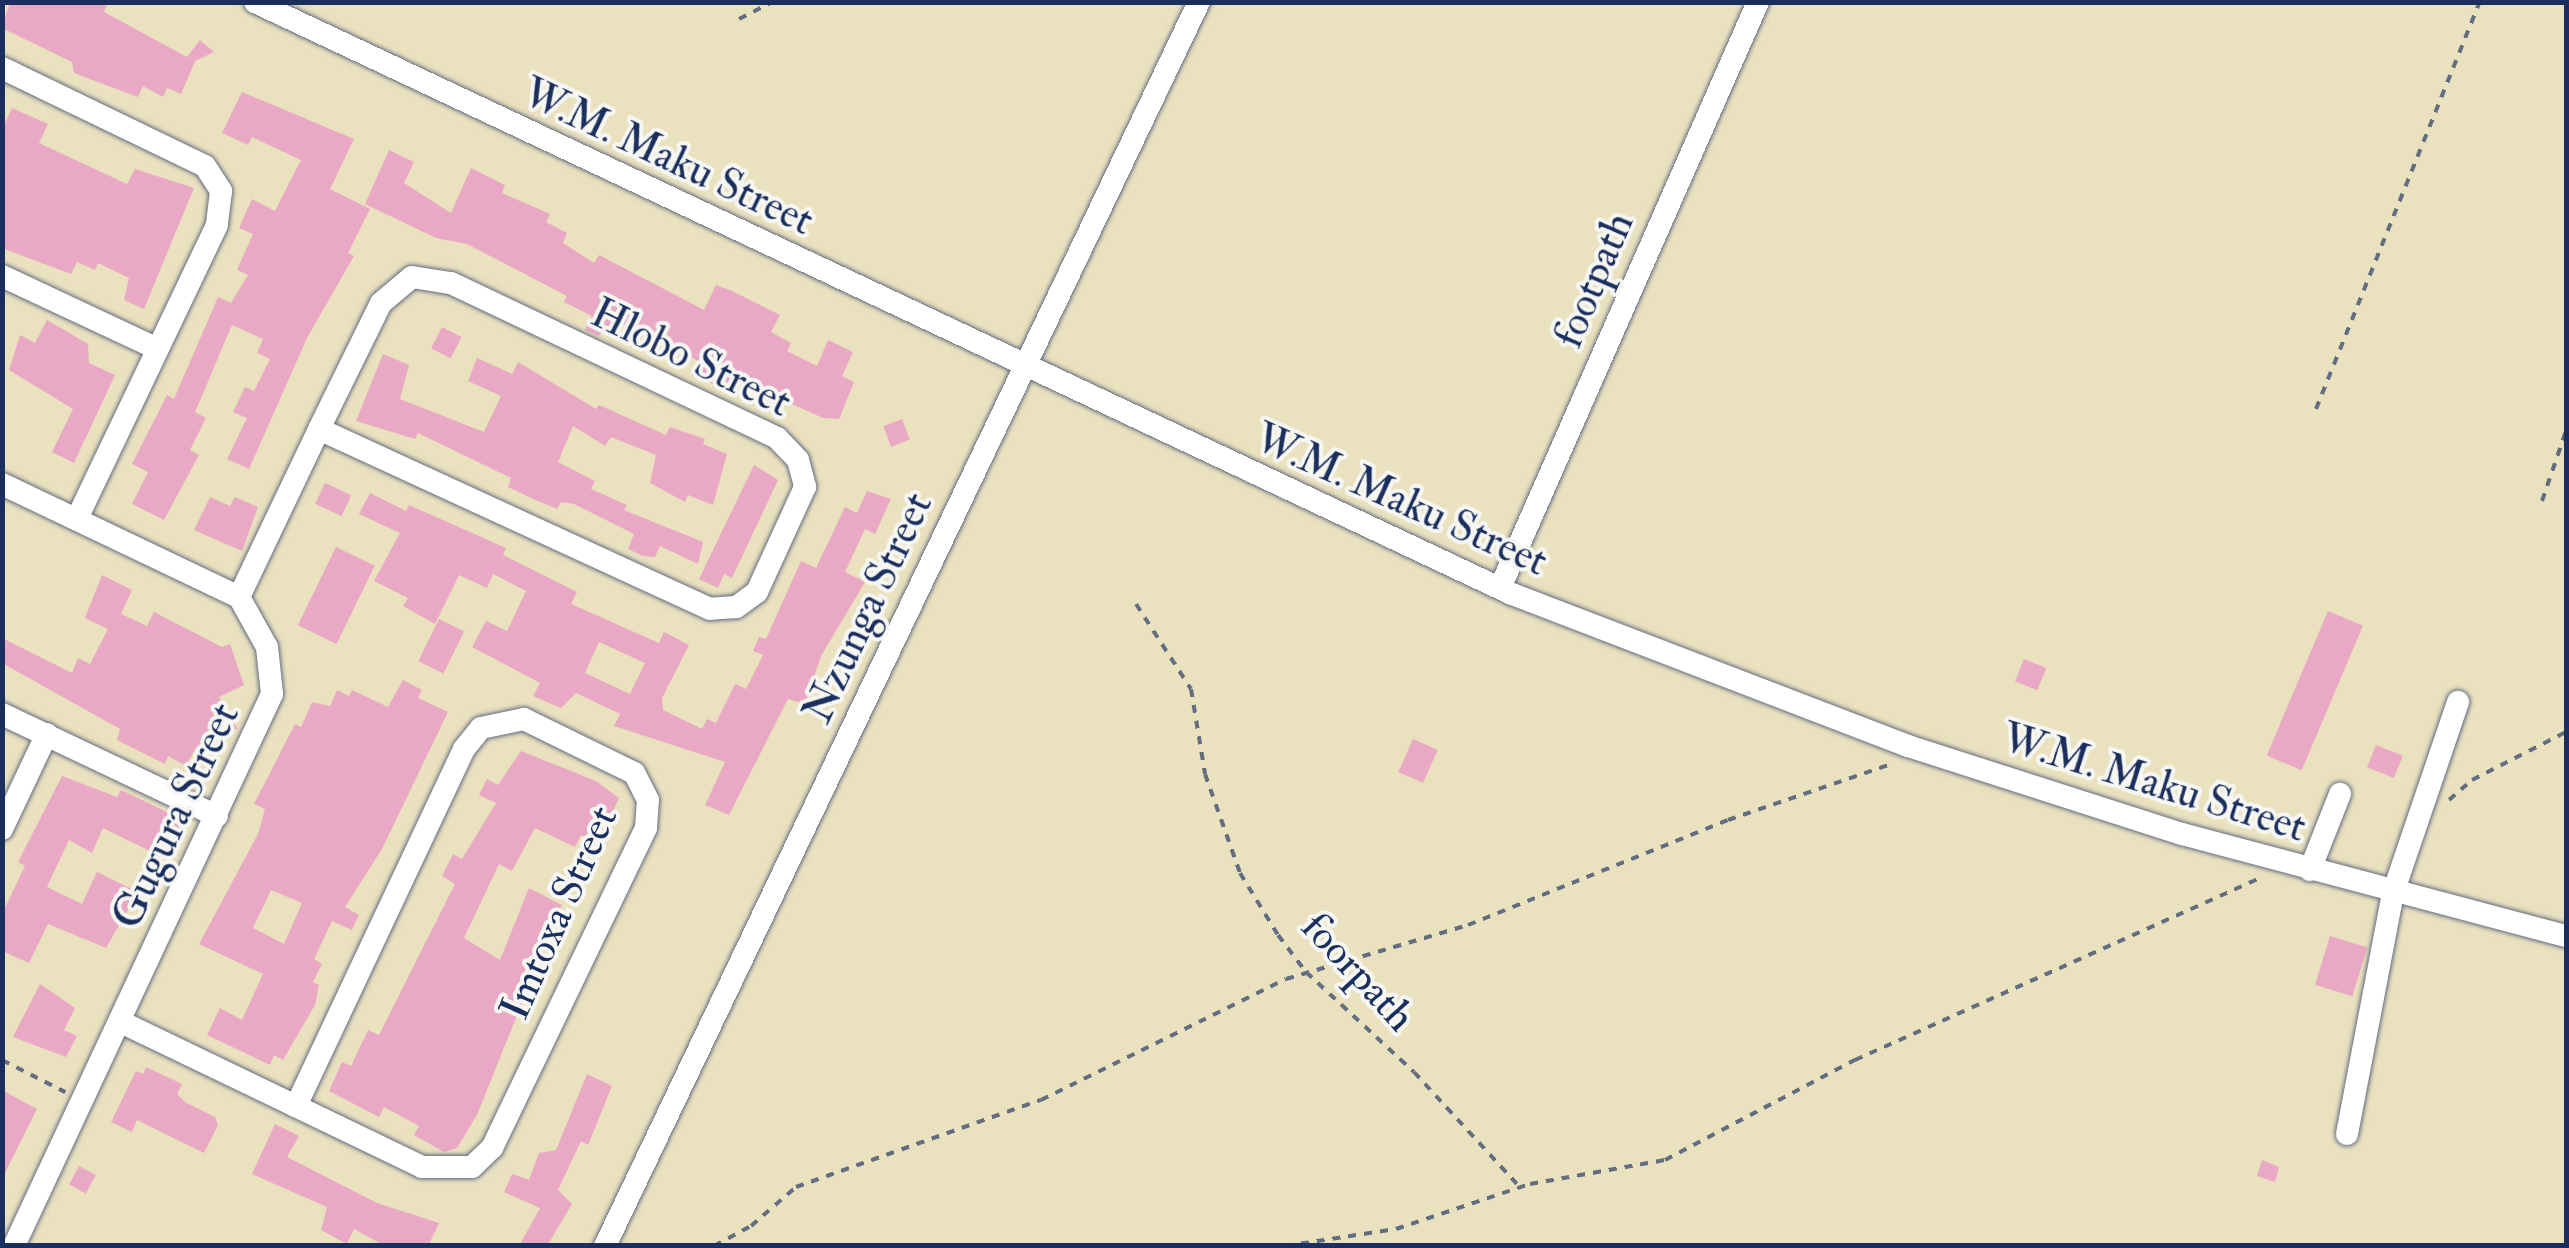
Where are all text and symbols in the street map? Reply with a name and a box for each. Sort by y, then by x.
street label: W.M. Maku Street [515,68,821,246]
street label: footpath [1543,205,1645,355]
street label: Hlobo Street [583,288,799,428]
street label: W.M. Maku Street [1247,413,1555,587]
street label: Nzunga Street [793,485,943,731]
street label: Gugura Street [102,695,250,937]
street label: W.M. Maku Street [1996,713,2312,853]
street label: Imtoxa Street [490,798,628,1028]
street label: foorpath [1291,902,1425,1042]

